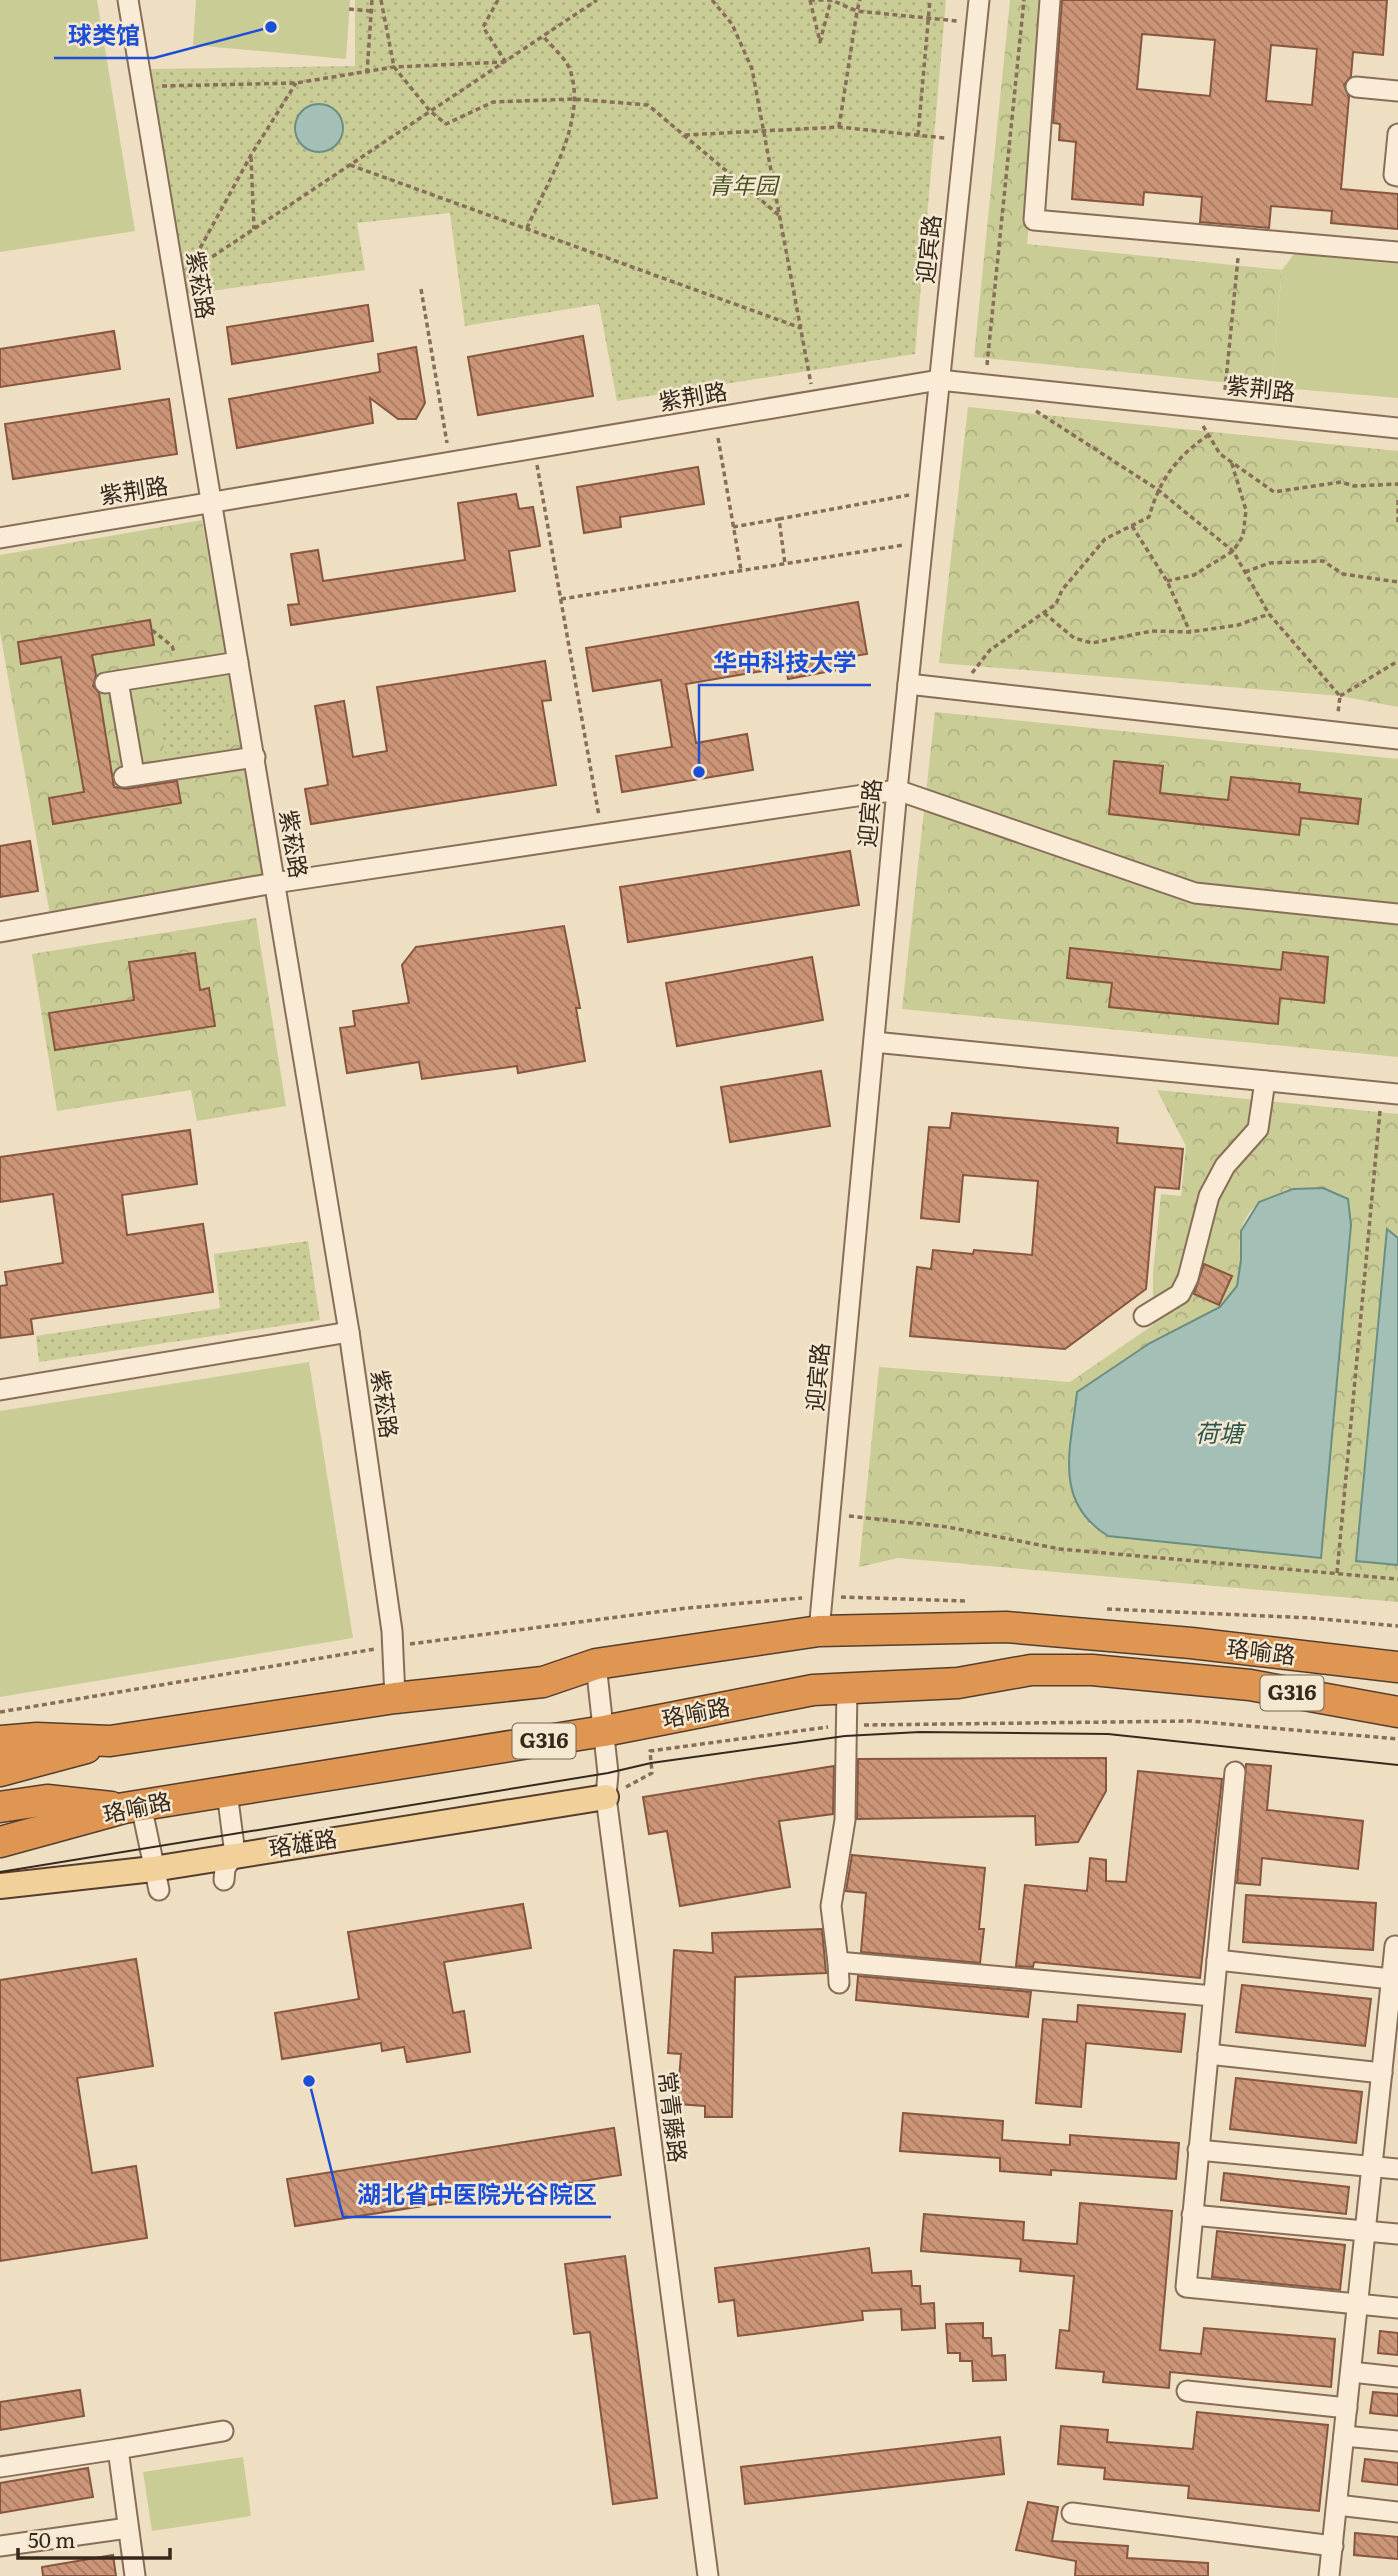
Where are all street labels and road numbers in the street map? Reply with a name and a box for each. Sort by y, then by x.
street label: 迎宾路 [906,213,948,285]
street label: 紫菘路 [180,248,224,321]
street label: 紫荆路 [1225,366,1297,408]
street label: 紫荆路 [656,372,730,418]
street label: 紫荆路 [97,467,170,511]
street label: 迎宾路 [848,777,888,849]
street label: 紫菘路 [273,807,317,880]
street label: 迎宾路 [796,1341,836,1413]
street label: 紫菘路 [364,1367,408,1440]
street label: 珞喻路 [1225,1629,1298,1671]
road number: G316 [1260,1676,1324,1710]
street label: 珞喻路 [659,1688,733,1734]
road number: G316 [512,1724,576,1758]
street label: 珞喻路 [99,1782,174,1830]
street label: 珞雄路 [266,1820,339,1864]
street label: 常青藤路 [652,2069,696,2164]

